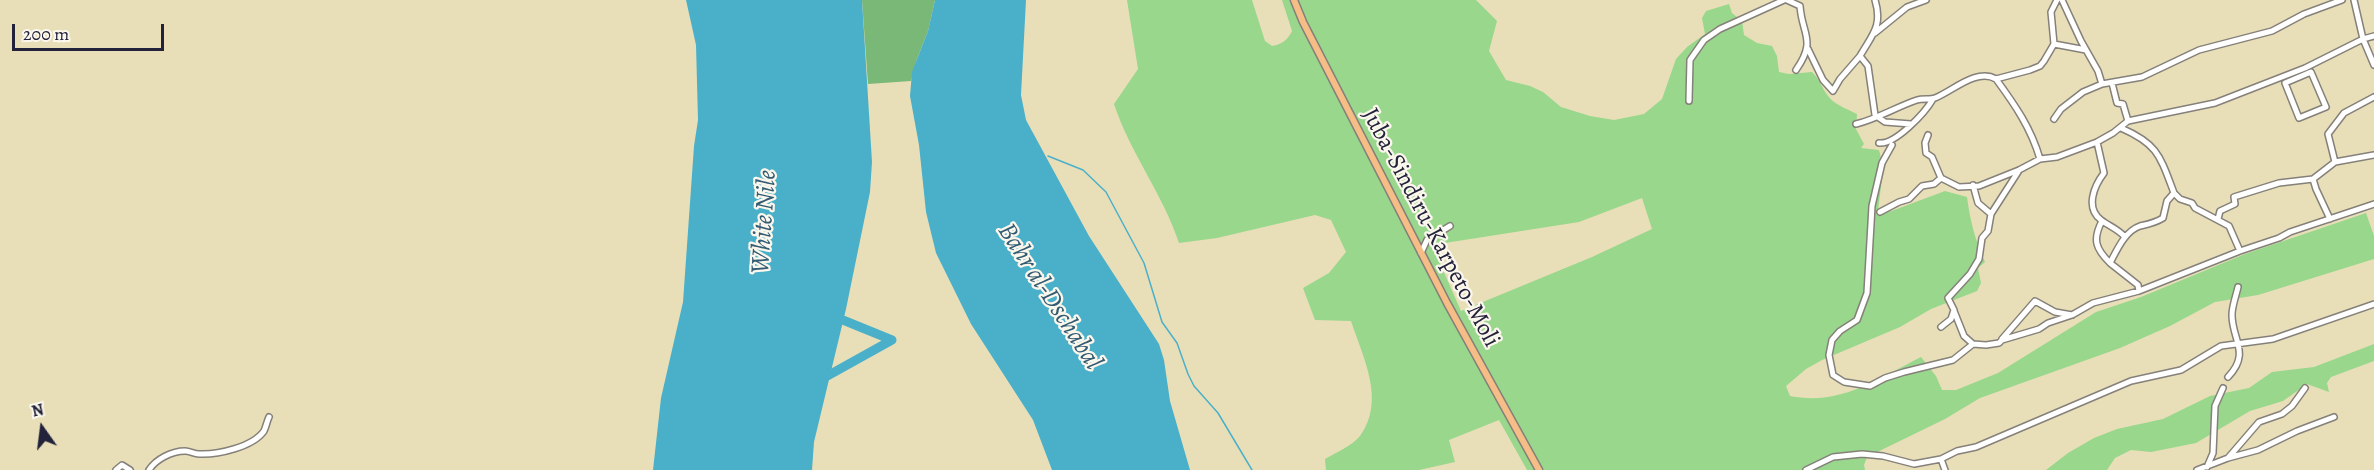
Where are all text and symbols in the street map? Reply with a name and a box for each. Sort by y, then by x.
scale bar [15,12,166,50]
text: 200 m [23,22,69,46]
street label: Juba-Sindiru-Karpeto-Moli [1355,104,1505,352]
water label: White Nile [746,169,784,275]
water label: Bahr al-Dschabal [990,218,1108,376]
north arrow [12,398,72,458]
text: N [29,398,46,423]

